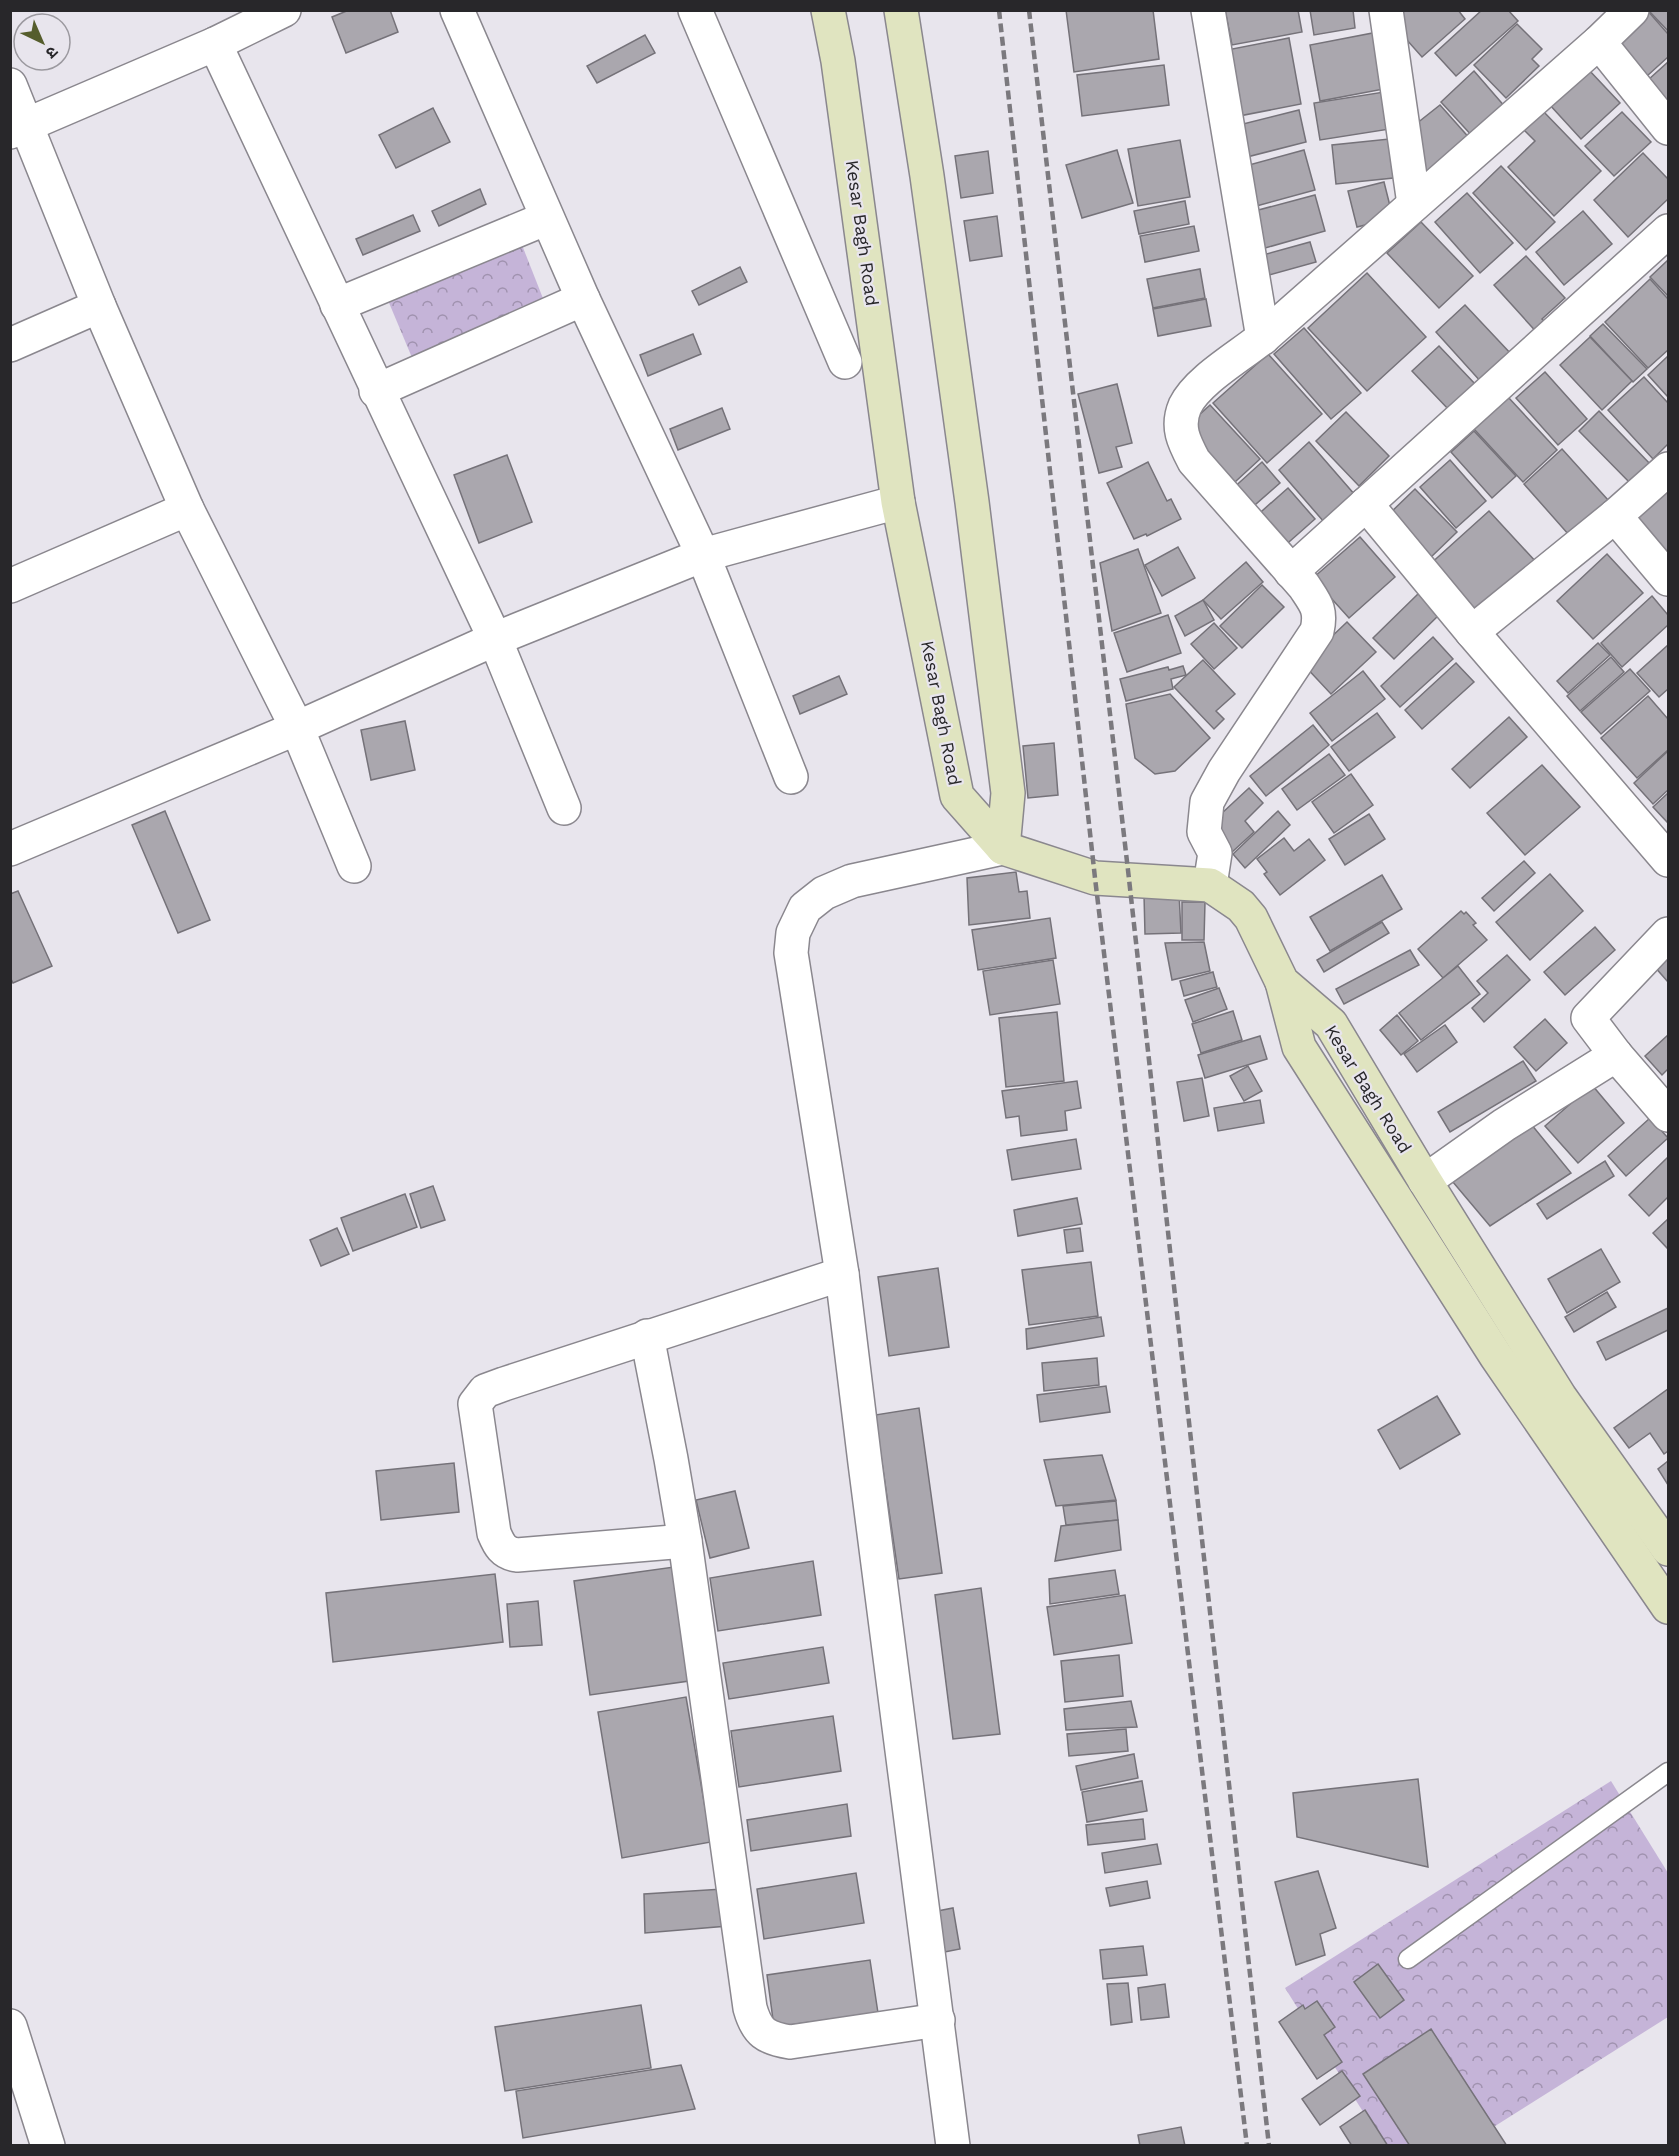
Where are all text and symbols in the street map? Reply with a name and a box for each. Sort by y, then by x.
north arrow [12,12,72,72]
text: उ [42,42,62,63]
street label: Kesar Bagh Road [842,159,883,307]
street label: Kesar Bagh Road [917,639,966,787]
street label: Kesar Bagh Road [1321,1021,1416,1157]

